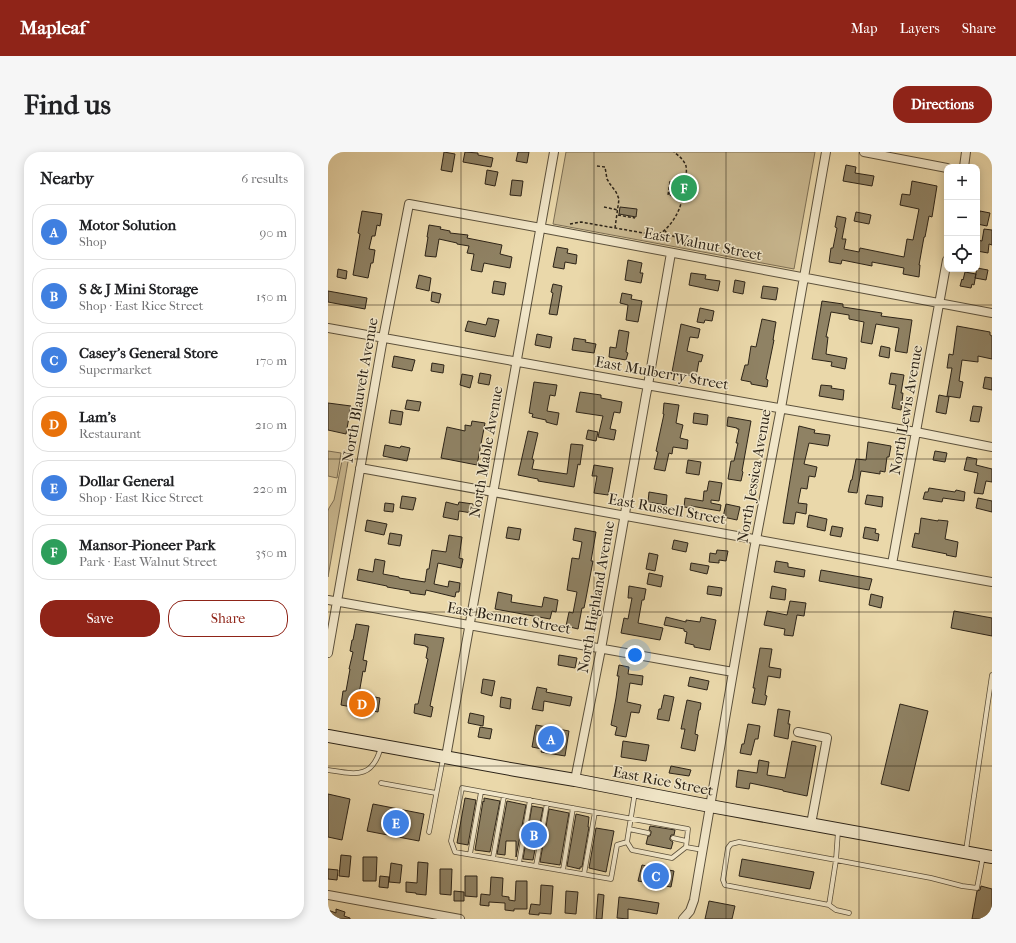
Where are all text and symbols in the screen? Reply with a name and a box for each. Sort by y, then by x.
text: Mapleaf [20,17,86,39]
text: Map [851,20,878,37]
text: Layers [900,20,940,37]
text: Share [962,20,996,37]
button: Directions [893,86,992,123]
text: Find us [24,88,111,121]
map controls [944,164,980,272]
button: + [944,164,980,200]
text: Nearby [40,168,94,188]
text: 6 results [241,171,288,186]
pin: F [671,173,697,203]
button: − [944,200,980,236]
text: Motor Solution [79,216,176,234]
street label: East Walnut Street [642,224,764,264]
text: A [50,225,58,240]
text: 90 m [259,225,287,240]
text: Shop [79,234,107,249]
button: locate [944,236,980,272]
text: S & J Mini Storage [79,280,198,298]
text: B [50,289,58,304]
text: 150 m [256,289,287,304]
text: Shop · East Rice Street [79,298,203,313]
street label: North Blauvelt Avenue [338,316,382,464]
street label: North Lewis Avenue [886,343,926,476]
text: Casey's General Store [79,344,218,362]
street label: East Mulberry Street [594,352,731,394]
text: C [50,353,58,368]
text: 170 m [255,353,287,368]
text: Supermarket [79,362,152,377]
street label: North Mable Avenue [466,384,507,519]
street label: North Jessica Avenue [733,407,775,544]
text: Lam's [79,408,116,426]
text: D [49,417,59,432]
text: 210 m [255,417,287,432]
text: Restaurant [79,426,141,441]
text: Dollar General [79,472,174,490]
text: E [50,481,58,496]
text: 220 m [253,481,287,496]
text: Shop · East Rice Street [79,490,203,505]
street label: East Russell Street [607,490,728,528]
street label: North Highland Avenue [574,519,618,675]
text: Mansor-Pioneer Park [79,536,215,554]
text: F [51,545,57,560]
text: 350 m [255,545,287,560]
text: Park · East Walnut Street [79,554,217,569]
street label: East Bennett Street [446,598,573,638]
button: Save [40,600,160,637]
button: Share [168,600,288,637]
your location [625,645,645,665]
pin: D [349,689,375,719]
pin: A [538,724,564,754]
street label: East Rice Street [611,762,716,800]
pin: E [383,808,409,838]
pin: B [521,820,547,850]
pin: C [643,861,669,891]

